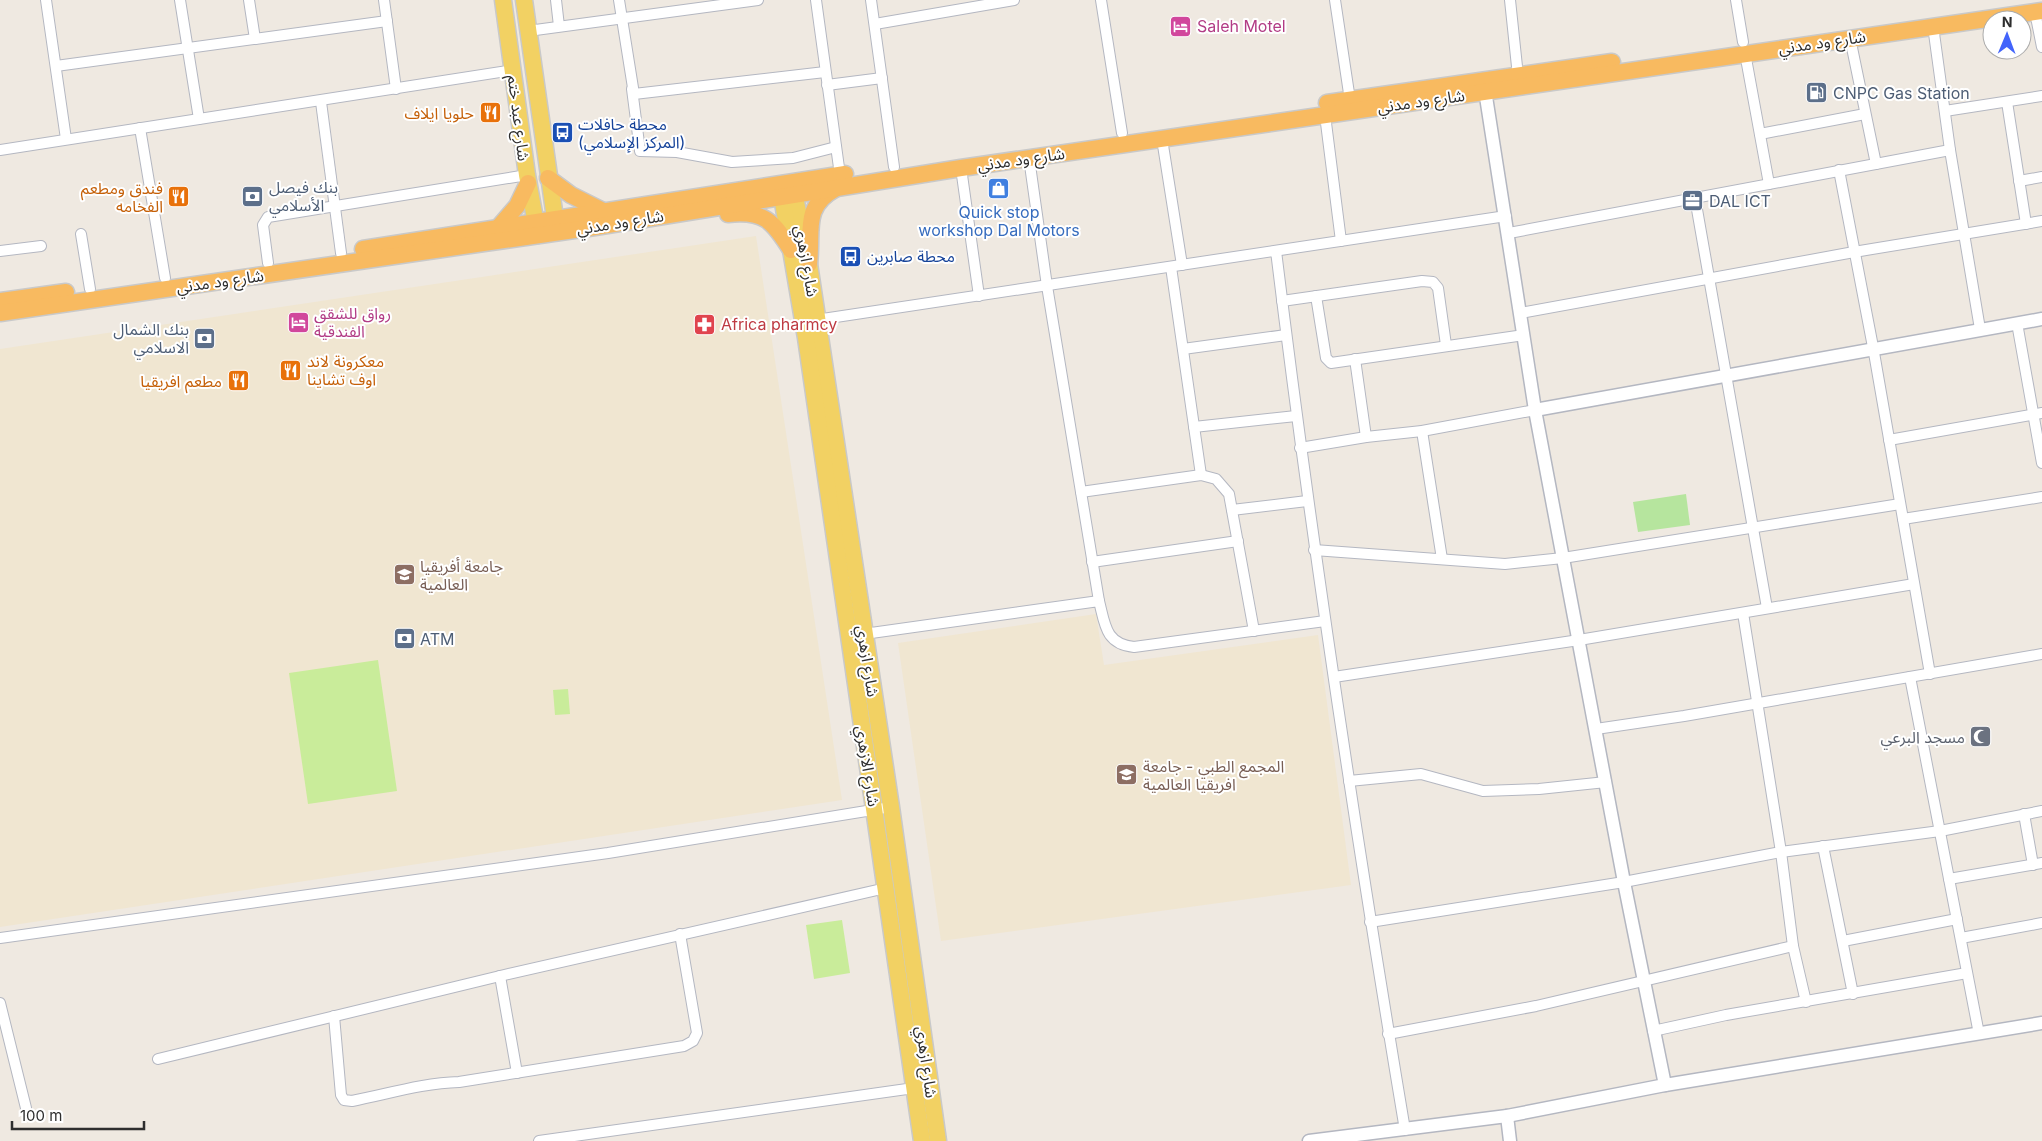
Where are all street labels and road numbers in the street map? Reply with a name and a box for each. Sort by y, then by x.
street label: شارع ود مدني [1777,26,1867,61]
street label: شارع عبد ختم [501,74,534,163]
street label: شارع ود مدني [1376,85,1466,120]
street label: شارع ود مدني [976,143,1066,178]
street label: شارع ود مدني [575,205,665,242]
street label: شارع ازهري [788,224,823,299]
street label: شارع ود مدني [175,265,265,300]
street label: شارع ازهري [849,624,884,699]
street label: شارع الازهري [849,724,884,808]
street label: شارع ازهري [909,1025,942,1100]

